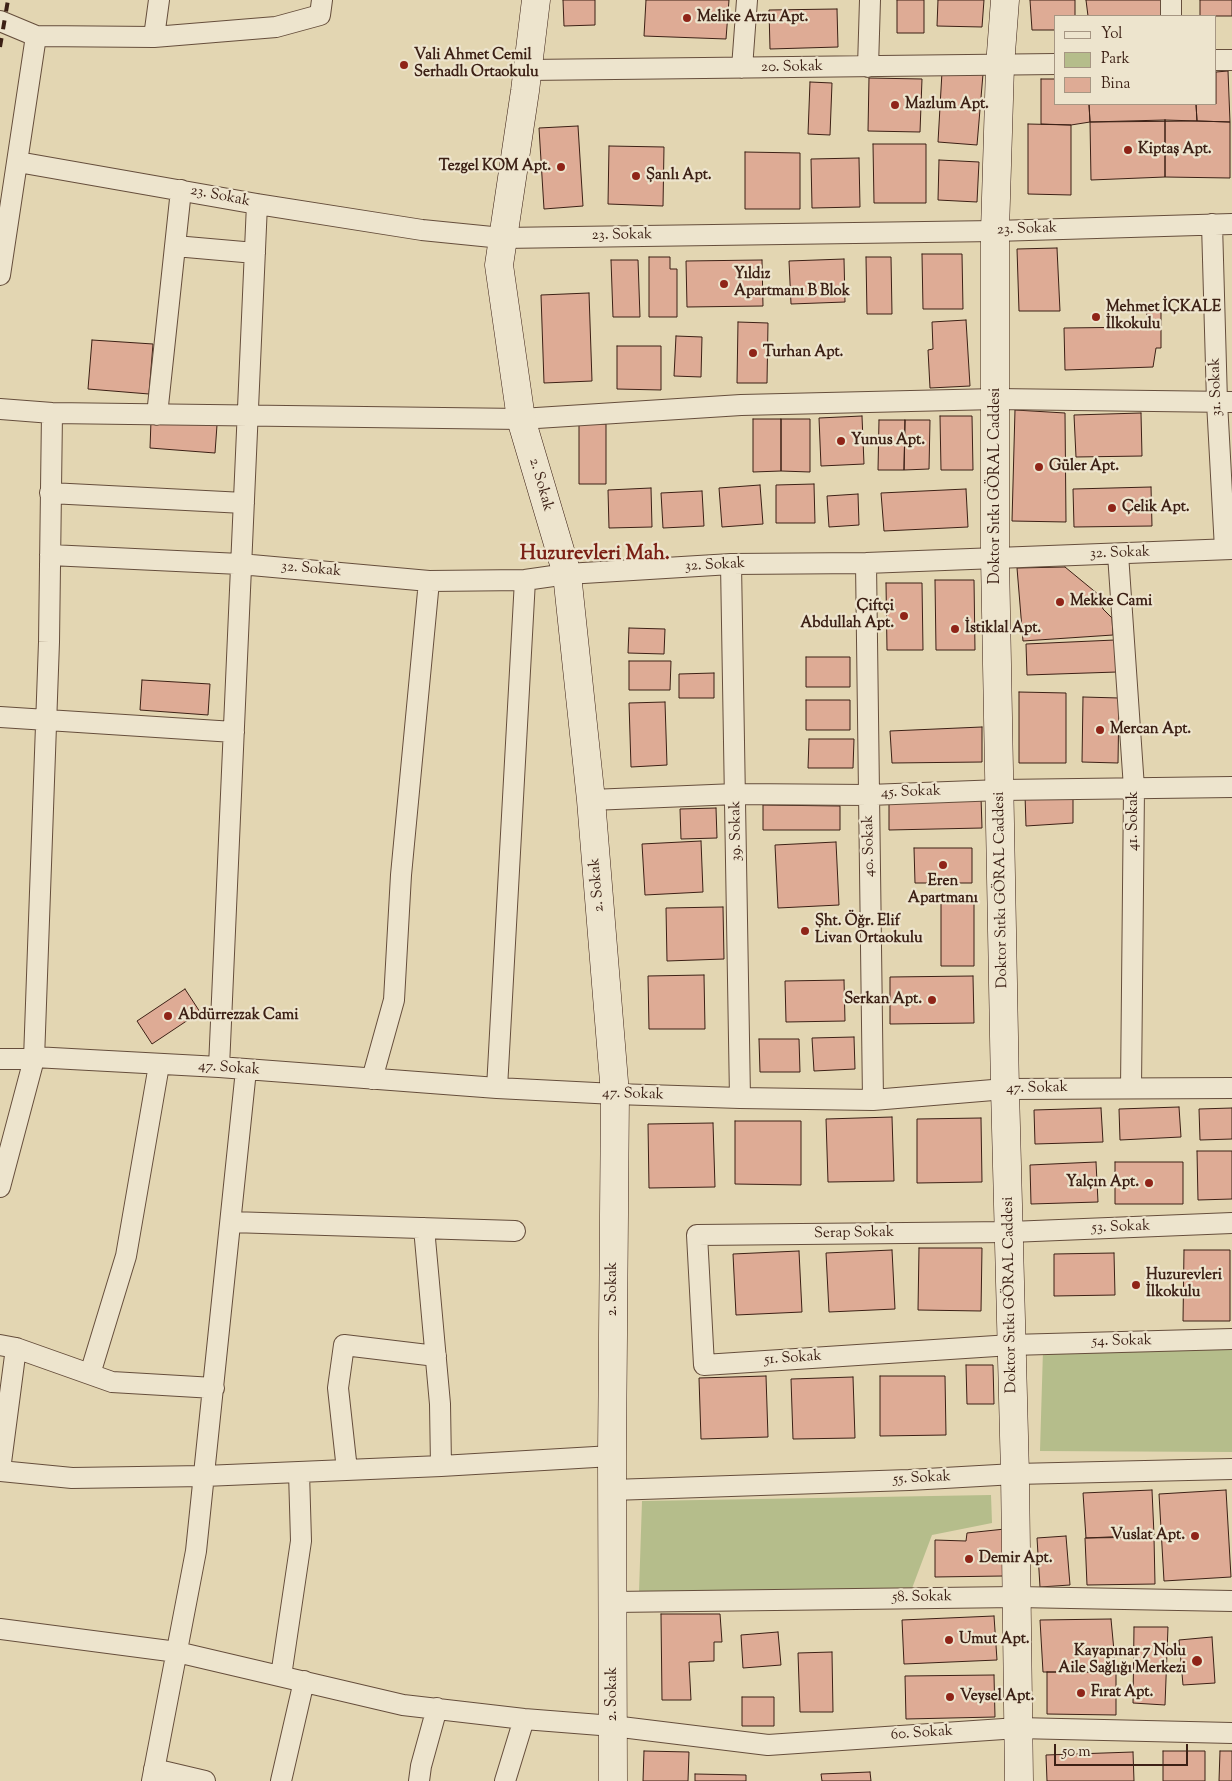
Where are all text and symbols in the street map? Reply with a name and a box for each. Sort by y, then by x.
place label: Melike Arzu Apt. [697,9,808,27]
marker: Melike Arzu Apt. [681,12,693,24]
legend [1054,15,1217,105]
text: Yol [1101,24,1123,45]
place label: Vali Ahmet Cemil Serhadlı Ortaokulu [414,47,539,82]
text: Park [1101,49,1130,70]
street label: 20. Sokak [761,58,823,78]
marker: Vali Ahmet Cemil Serhadlı Ortaokulu [398,59,410,71]
text: Bina [1101,74,1131,95]
place label: Mazlum Apt. [905,96,989,114]
marker: Mazlum Apt. [889,99,901,111]
place label: Kiptaş Apt. [1138,141,1212,159]
marker: Kiptaş Apt. [1122,144,1134,156]
place label: Tezgel KOM Apt. [439,158,551,176]
marker: Tezgel KOM Apt. [555,161,567,173]
place label: Şanlı Apt. [646,167,712,185]
marker: Şanlı Apt. [630,170,642,182]
street label: 23. Sokak [189,182,251,212]
street label: 23. Sokak [997,220,1057,240]
street label: 23. Sokak [592,226,652,246]
place label: Yıldız Apartmanı B Blok [734,266,850,301]
marker: Yıldız Apartmanı B Blok [718,278,730,290]
place label: Mehmet İÇKALE İlkokulu [1106,299,1221,334]
marker: Mehmet İÇKALE İlkokulu [1090,311,1102,323]
place label: Turhan Apt. [763,344,843,362]
marker: Turhan Apt. [747,347,759,359]
street label: 31. Sokak [1207,357,1227,417]
street label: Doktor Sıtkı GÖRAL Caddesi [987,388,1005,584]
place label: Yunus Apt. [851,432,925,450]
marker: Yunus Apt. [835,435,847,447]
street label: 2. Sokak [524,456,556,514]
place label: Güler Apt. [1049,458,1119,476]
marker: Güler Apt. [1033,461,1045,473]
place label: Çelik Apt. [1122,499,1190,517]
marker: Çelik Apt. [1106,502,1118,514]
district label: Huzurevleri Mah. [520,544,670,568]
street label: 32. Sokak [1090,544,1150,564]
street label: 32. Sokak [684,555,746,577]
street label: 32. Sokak [280,558,342,582]
place label: Mekke Cami [1070,593,1152,611]
marker: Mekke Cami [1054,596,1066,608]
place label: Çiftçi Abdullah Apt. [800,598,894,633]
marker: Çiftçi Abdullah Apt. [898,610,910,622]
place label: İstiklal Apt. [965,620,1041,638]
marker: İstiklal Apt. [949,623,961,635]
place label: Mercan Apt. [1110,721,1191,739]
marker: Mercan Apt. [1094,724,1106,736]
street label: 45. Sokak [881,783,941,803]
street label: 41. Sokak [1125,791,1143,851]
street label: Doktor Sıtkı GÖRAL Caddesi [991,792,1013,988]
street label: 39. Sokak [727,801,747,861]
street label: 40. Sokak [860,815,880,877]
street label: 2. Sokak [587,857,609,913]
marker: Eren Apartmanı [937,859,949,871]
place label: Eren Apartmanı [908,873,978,908]
place label: Şht. Öğr. Elif Livan Ortaokulu [815,913,923,948]
marker: Şht. Öğr. Elif Livan Ortaokulu [799,925,811,937]
place label: Serkan Apt. [844,991,922,1009]
marker: Serkan Apt. [926,994,938,1006]
place label: Abdürrezzak Cami [178,1007,299,1025]
marker: Abdürrezzak Cami [162,1010,174,1022]
street label: 47. Sokak [198,1058,260,1080]
street label: 47. Sokak [1006,1079,1068,1099]
street label: 47. Sokak [602,1085,664,1105]
place label: Yalçın Apt. [1066,1174,1139,1192]
marker: Yalçın Apt. [1143,1177,1155,1189]
street label: Doktor Sıtkı GÖRAL Caddesi [1000,1197,1022,1393]
street label: 53. Sokak [1091,1218,1151,1238]
street label: Serap Sokak [814,1224,894,1244]
street label: 2. Sokak [604,1262,622,1316]
place label: Huzurevleri İlkokulu [1146,1267,1222,1302]
marker: Huzurevleri İlkokulu [1130,1279,1142,1291]
street label: 54. Sokak [1092,1332,1152,1352]
street label: 51. Sokak [764,1348,822,1370]
street label: 55. Sokak [893,1469,951,1489]
place label: Vuslat Apt. [1111,1527,1185,1545]
marker: Vuslat Apt. [1189,1530,1201,1542]
place label: Demir Apt. [979,1550,1052,1568]
marker: Demir Apt. [963,1553,975,1565]
street label: 58. Sokak [892,1588,952,1608]
place label: Umut Apt. [959,1631,1030,1649]
marker: Umut Apt. [943,1634,955,1646]
place label: Kayapınar 7 Nolu Aile Sağlığı Merkezi [1058,1643,1186,1678]
marker: Kayapınar 7 Nolu Aile Sağlığı Merkezi [1190,1654,1204,1668]
street label: 2. Sokak [604,1667,622,1721]
place label: Fırat Apt. [1091,1684,1153,1702]
marker: Fırat Apt. [1075,1687,1087,1699]
place label: Veysel Apt. [960,1688,1034,1706]
marker: Veysel Apt. [944,1691,956,1703]
street label: 60. Sokak [890,1723,954,1745]
scale bar [1057,1734,1191,1766]
text: 50 m [1062,1742,1091,1763]

